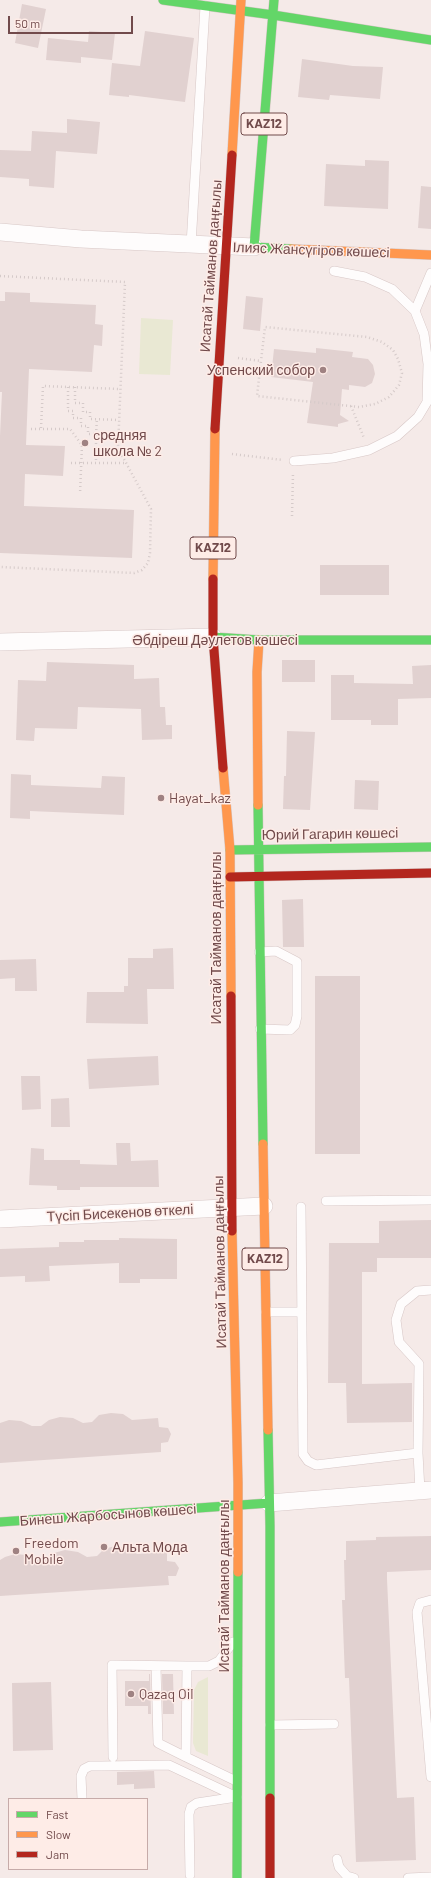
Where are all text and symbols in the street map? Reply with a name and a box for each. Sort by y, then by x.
scale bar [10,8,135,34]
text: 50 m [15,16,40,30]
road number: KAZ12 [241,113,287,135]
street label: Исатай Тайманов даңғылы [197,179,225,353]
street label: Ілияс Жансүгіров көшесі [232,239,390,261]
place label: Успенский собор [207,362,315,378]
marker: Успенский собор [318,365,328,375]
place label: cредняя школа № 2 [93,427,162,460]
marker: cредняя школа № 2 [80,438,90,448]
road number: KAZ12 [190,537,236,559]
street label: Әбдіреш Дәулетов көшесі [132,632,298,648]
place label: Hayat_kaz [169,790,231,806]
marker: Hayat_kaz [156,793,166,803]
street label: Юрий Гагарин көшесі [262,824,398,844]
street label: Исатай Тайманов даңғылы [208,852,224,1024]
street label: Исатай Тайманов даңғылы [210,1175,230,1349]
street label: Түсіп Бисекенов өткелі [46,1201,194,1225]
road number: KAZ12 [242,1248,288,1270]
street label: Бинеш Жарбосынов көшесі [19,1500,197,1530]
street label: Исатай Тайманов даңғылы [216,1500,232,1672]
place label: Freedom Mobile [24,1535,79,1568]
place label: Альта Мода [112,1539,188,1555]
marker: Альта Мода [99,1542,109,1552]
marker: Freedom Mobile [11,1546,21,1556]
place label: Qazaq Oil [139,1686,194,1702]
marker: Qazaq Oil [126,1689,136,1699]
legend [8,1798,148,1870]
text: Fast [46,1807,69,1821]
text: Slow [46,1827,71,1841]
text: Jam [46,1847,69,1861]

